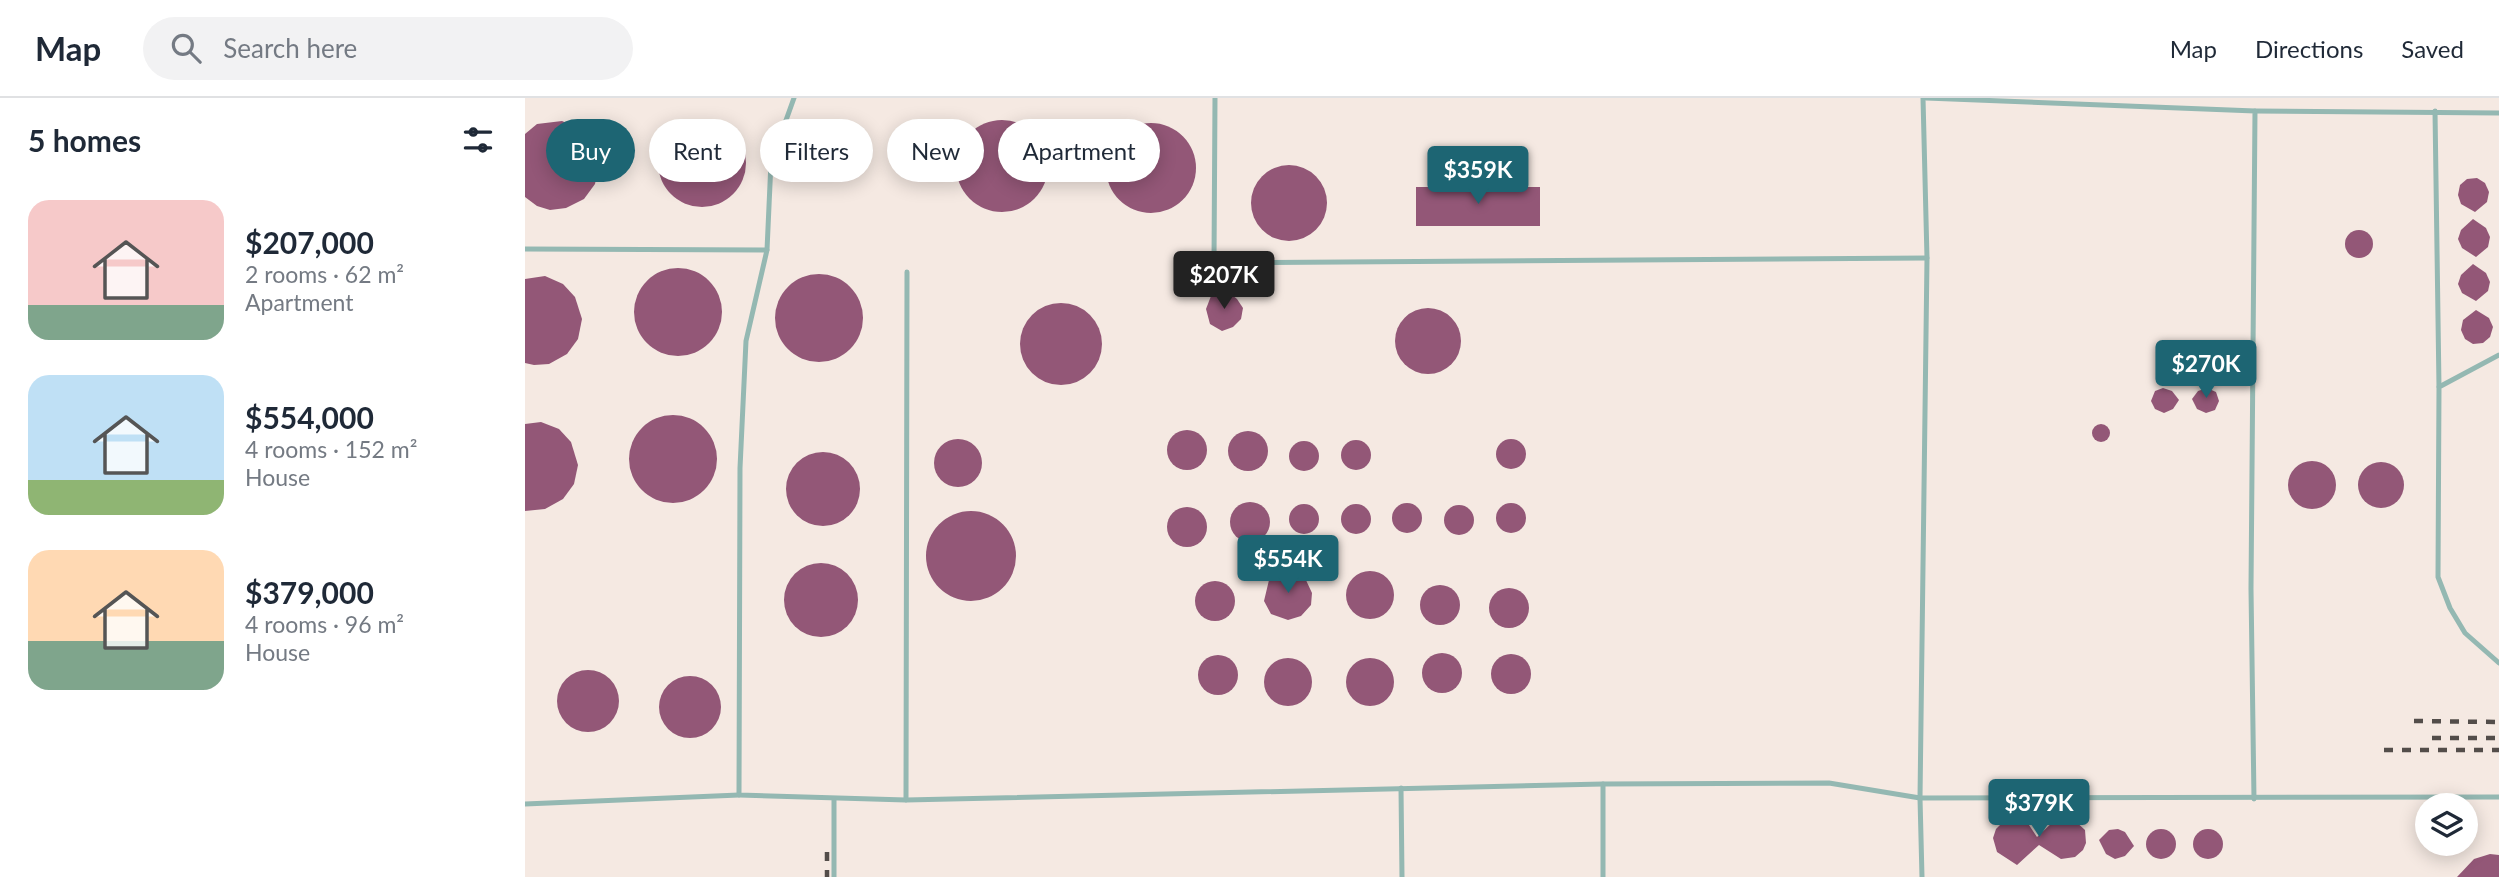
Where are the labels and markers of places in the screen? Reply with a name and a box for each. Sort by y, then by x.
pin: $359K [1429,146,1527,206]
pin: $207K [1175,252,1273,311]
pin: $270K [2157,341,2255,400]
pin: $554K [1239,536,1337,595]
pin: $379K [1990,780,2088,839]

